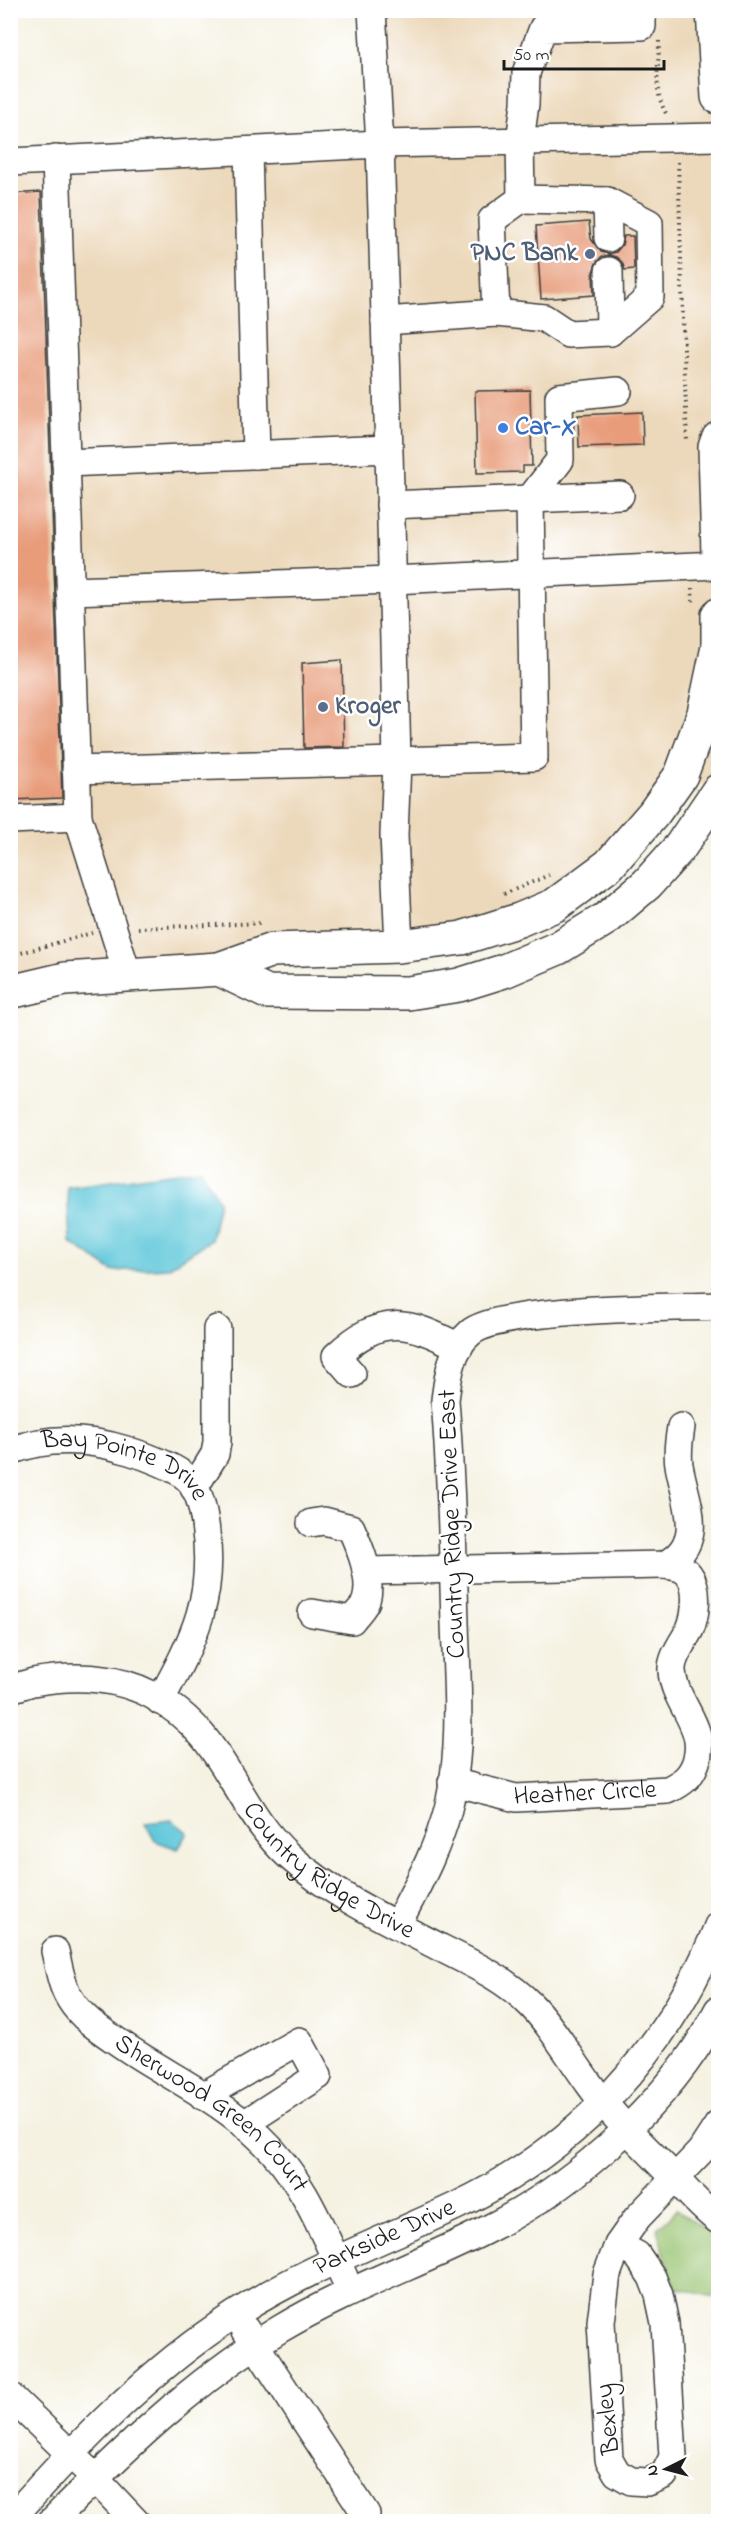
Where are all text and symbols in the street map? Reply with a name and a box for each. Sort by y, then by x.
scale bar [504,33,664,71]
text: 50 m [513,43,550,69]
place label: PNC Bank [470,235,579,273]
marker: PNC Bank [583,247,597,261]
place label: Car-X [515,409,576,447]
marker: Car-X [496,421,510,435]
place label: Kroger [335,688,402,727]
marker: Kroger [316,700,330,714]
street label: Country Ridge Drive East [429,1389,477,1659]
street label: Bay Pointe Drive [39,1421,218,1507]
street label: Heather Circle [513,1772,658,1817]
street label: Country Ridge Drive [232,1795,421,1950]
street label: Sherwood Green Court [106,2025,318,2200]
street label: Parkside Drive [307,2190,462,2287]
street label: Bexley [586,2382,632,2457]
north arrow [636,2439,696,2499]
text: N [641,2464,666,2477]

